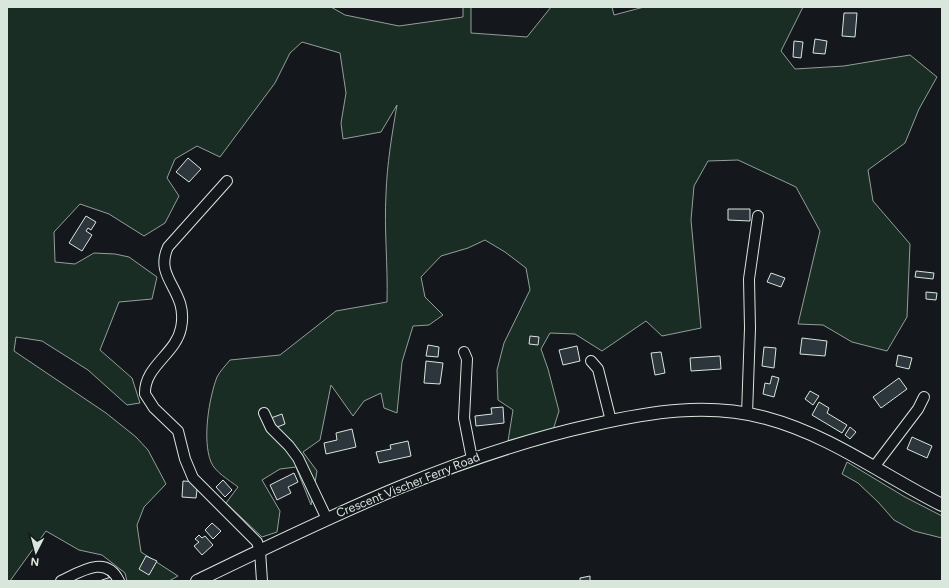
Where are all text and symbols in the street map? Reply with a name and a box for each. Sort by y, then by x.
street label: Crescent Vischer Ferry Road [334,450,482,520]
north arrow [16,532,56,572]
text: N [30,555,40,568]

